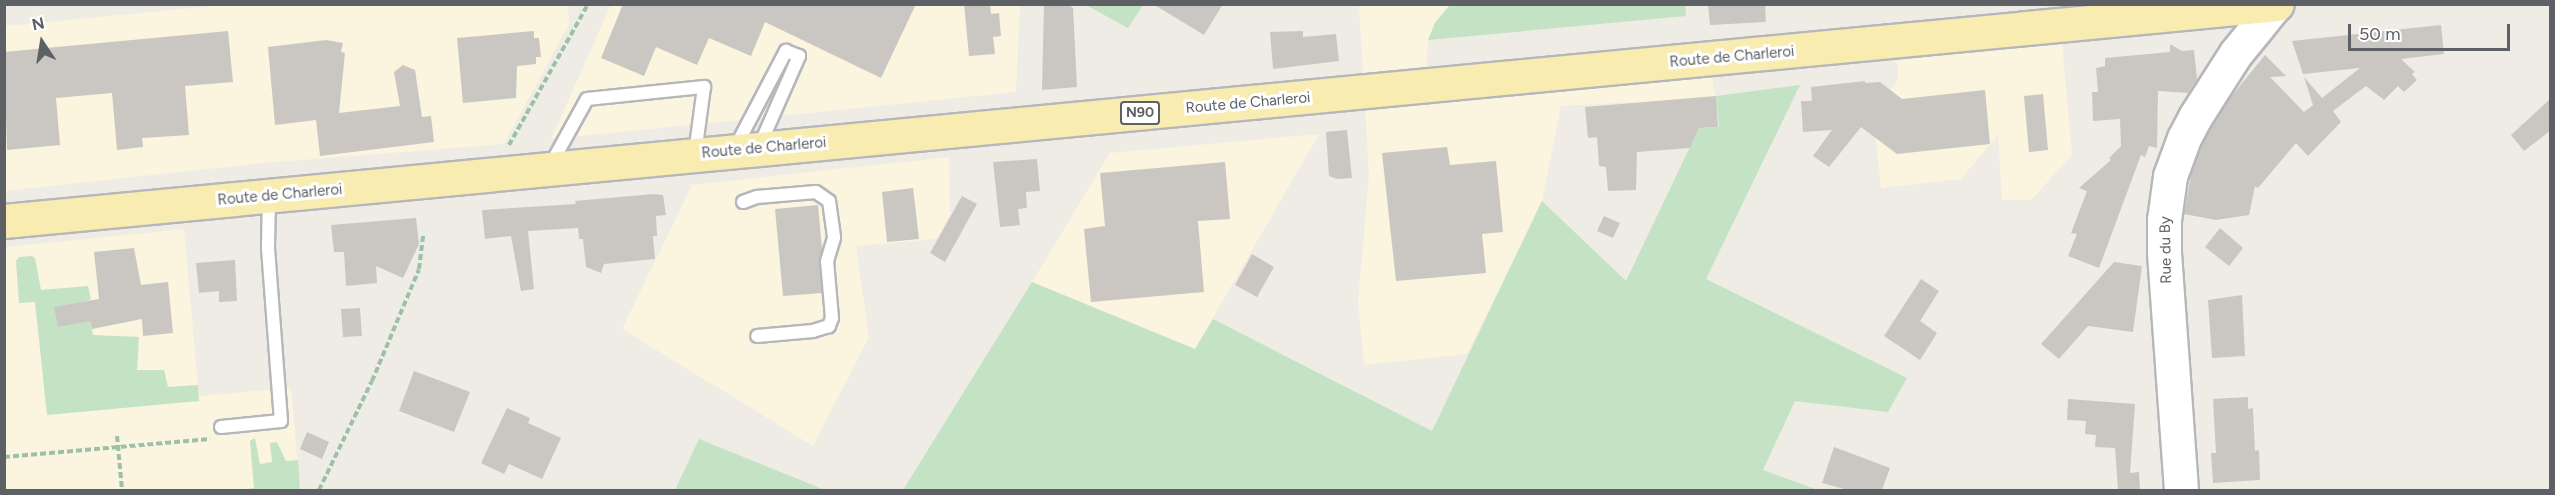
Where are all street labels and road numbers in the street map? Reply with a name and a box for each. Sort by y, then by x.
street label: Route de Charleroi [1669,43,1795,71]
street label: Route de Charleroi [1185,89,1311,117]
road number: N90 [1119,102,1161,124]
street label: Route de Charleroi [701,134,827,162]
street label: Route de Charleroi [217,181,343,209]
street label: Rue du By [2156,216,2176,284]

